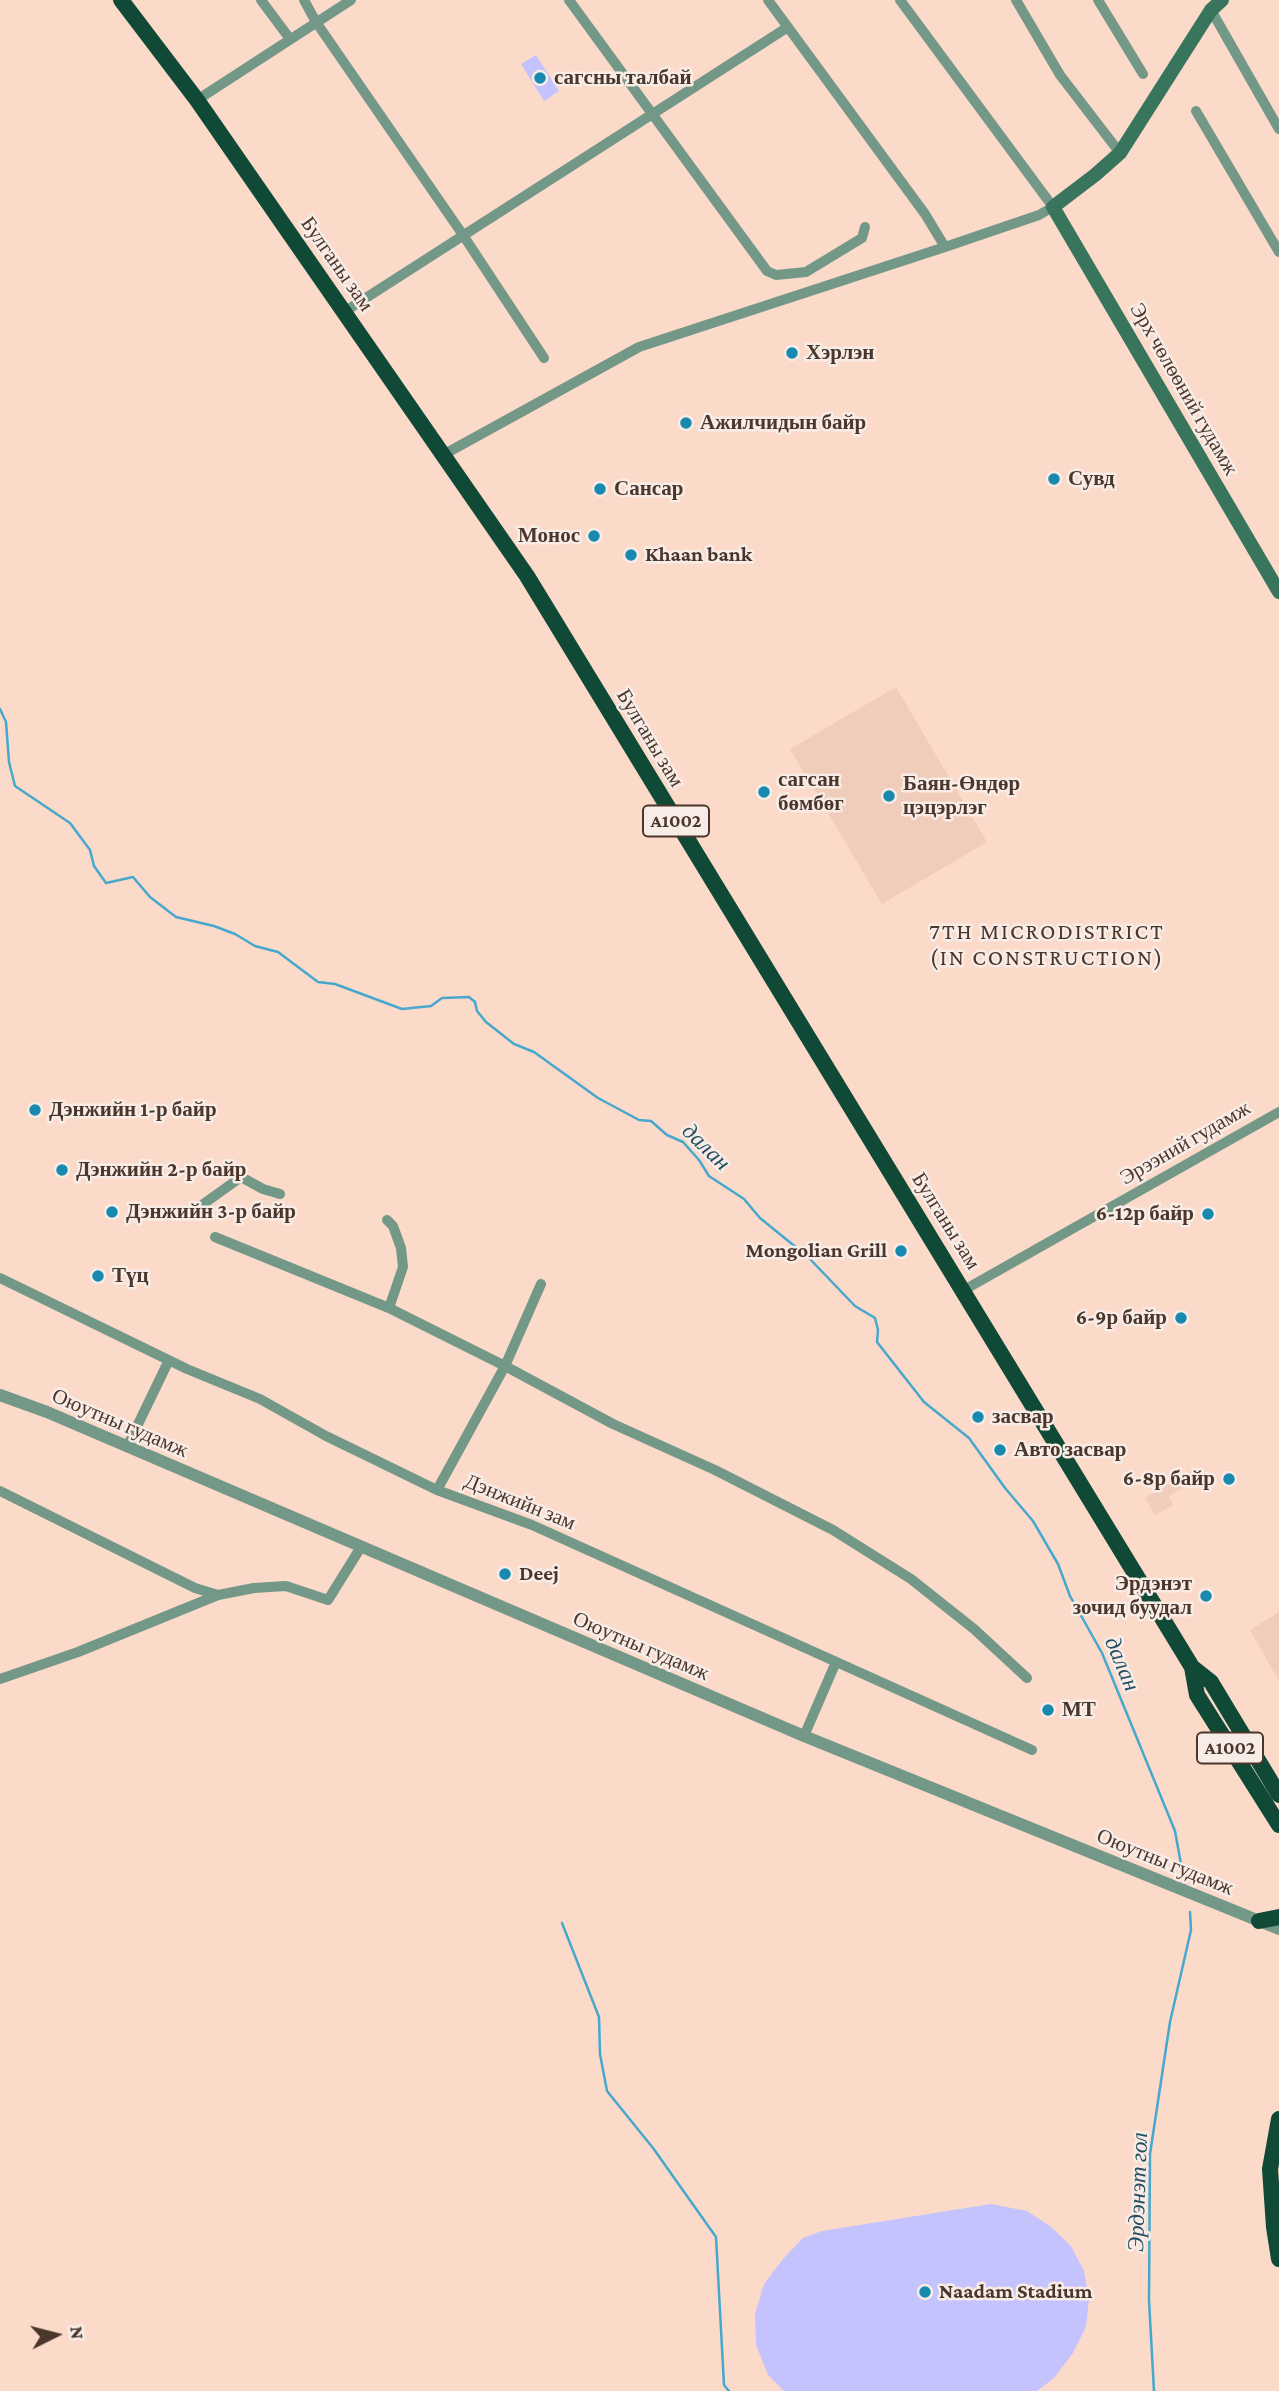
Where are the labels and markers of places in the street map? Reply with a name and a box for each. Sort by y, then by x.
place label: сагсны талбай [554,65,692,91]
marker: сагсны талбай [532,70,548,86]
place label: Хэрлэн [806,340,874,366]
marker: Хэрлэн [784,345,800,361]
place label: Ажилчидын байр [700,410,866,436]
marker: Ажилчидын байр [678,415,694,431]
place label: Сувд [1068,466,1115,492]
marker: Сувд [1046,471,1062,487]
place label: Сансар [614,476,684,502]
marker: Сансар [592,481,608,497]
place label: Монос [518,523,580,549]
marker: Монос [586,528,602,544]
place label: Khaan bank [645,542,752,568]
marker: Khaan bank [623,547,639,563]
place label: сагсан бөмбөг [778,767,844,817]
place label: Баян-Өндөр цэцэрлэг [903,771,1020,821]
marker: сагсан бөмбөг [756,784,772,800]
marker: Баян-Өндөр цэцэрлэг [881,788,897,804]
place label: Дэнжийн 1-р байр [49,1097,217,1123]
marker: Дэнжийн 1-р байр [27,1102,43,1118]
place label: Дэнжийн 2-р байр [76,1157,246,1183]
marker: Дэнжийн 2-р байр [54,1162,70,1178]
place label: Дэнжийн 3-р байр [126,1199,296,1225]
place label: 6-12р байр [1096,1201,1194,1227]
marker: Дэнжийн 3-р байр [104,1204,120,1220]
marker: 6-12р байр [1200,1206,1216,1222]
place label: Mongolian Grill [746,1238,887,1264]
marker: Mongolian Grill [893,1243,909,1259]
place label: Түц [112,1263,149,1289]
marker: Түц [90,1268,106,1284]
place label: 6-9р байр [1076,1305,1167,1331]
marker: 6-9р байр [1173,1310,1189,1326]
place label: засвар [992,1404,1054,1430]
marker: засвар [970,1409,986,1425]
place label: Авто засвар [1014,1437,1126,1463]
marker: Авто засвар [992,1442,1008,1458]
place label: 6-8р байр [1123,1466,1215,1492]
marker: 6-8р байр [1221,1471,1237,1487]
place label: Deej [519,1561,559,1587]
marker: Deej [497,1566,513,1582]
place label: Эрдэнэт зочид буудал [1073,1571,1192,1621]
marker: Эрдэнэт зочид буудал [1198,1588,1214,1604]
place label: МТ [1062,1697,1096,1723]
marker: МТ [1040,1702,1056,1718]
place label: Naadam Stadium [939,2279,1093,2305]
marker: Naadam Stadium [917,2284,933,2300]

